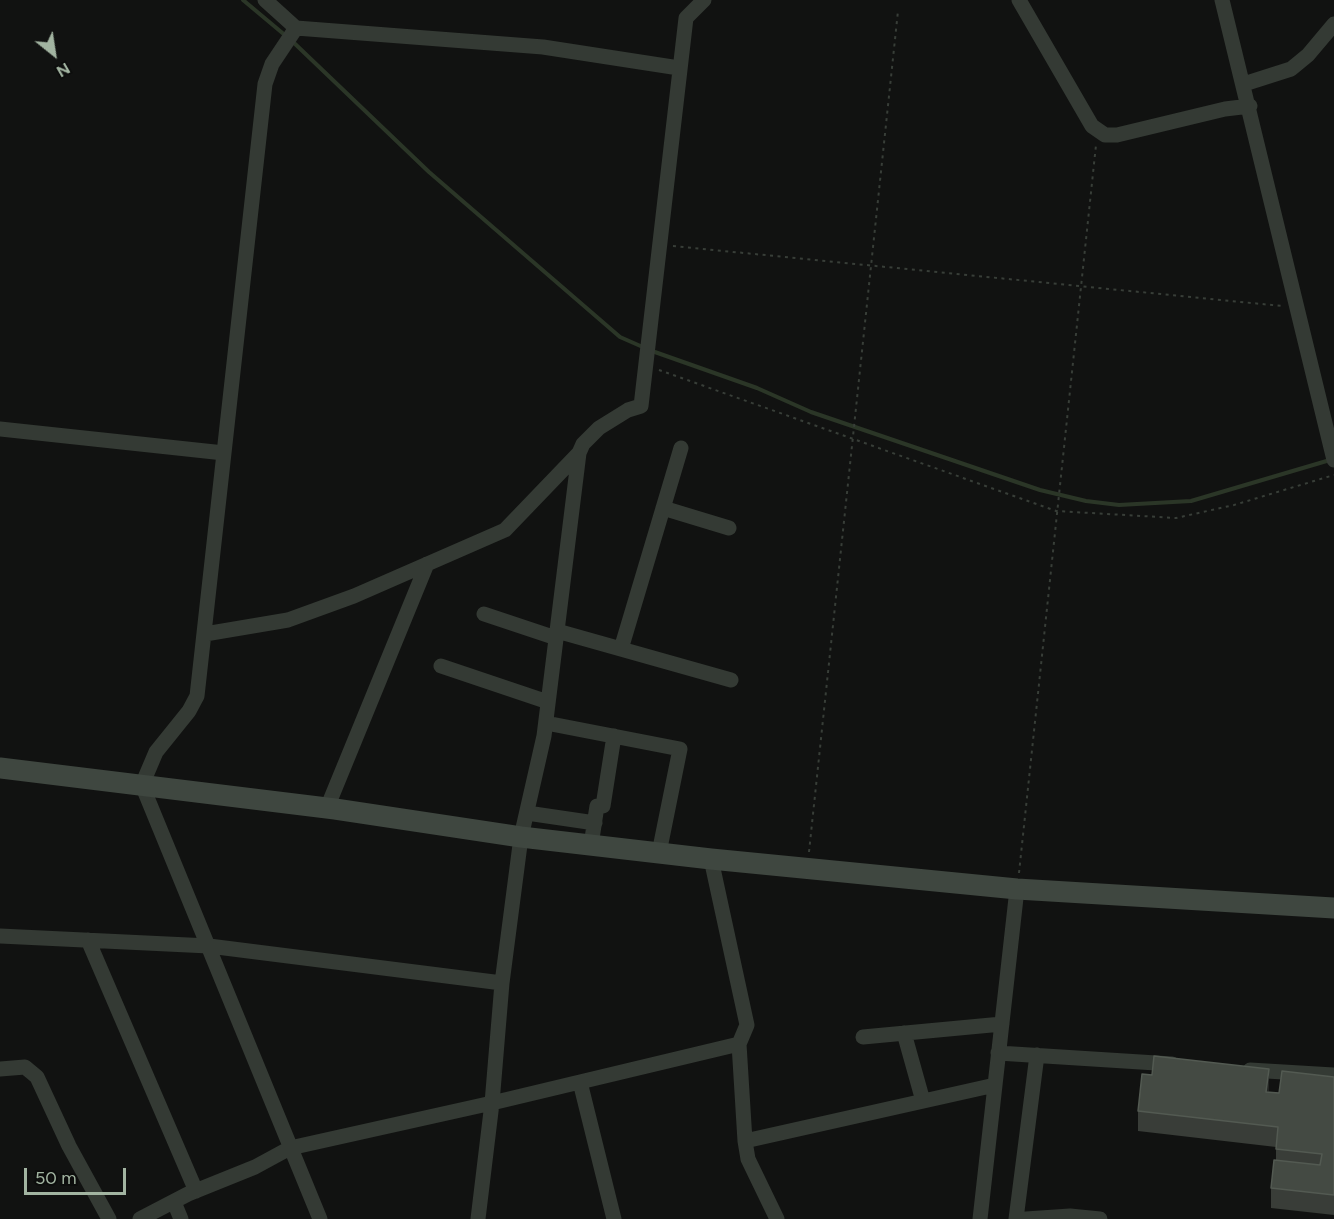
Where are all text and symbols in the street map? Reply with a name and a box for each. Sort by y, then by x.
north arrow [24,24,84,84]
text: N [53,59,73,81]
scale bar [27,1156,129,1194]
text: 50 m [35,1167,77,1189]

